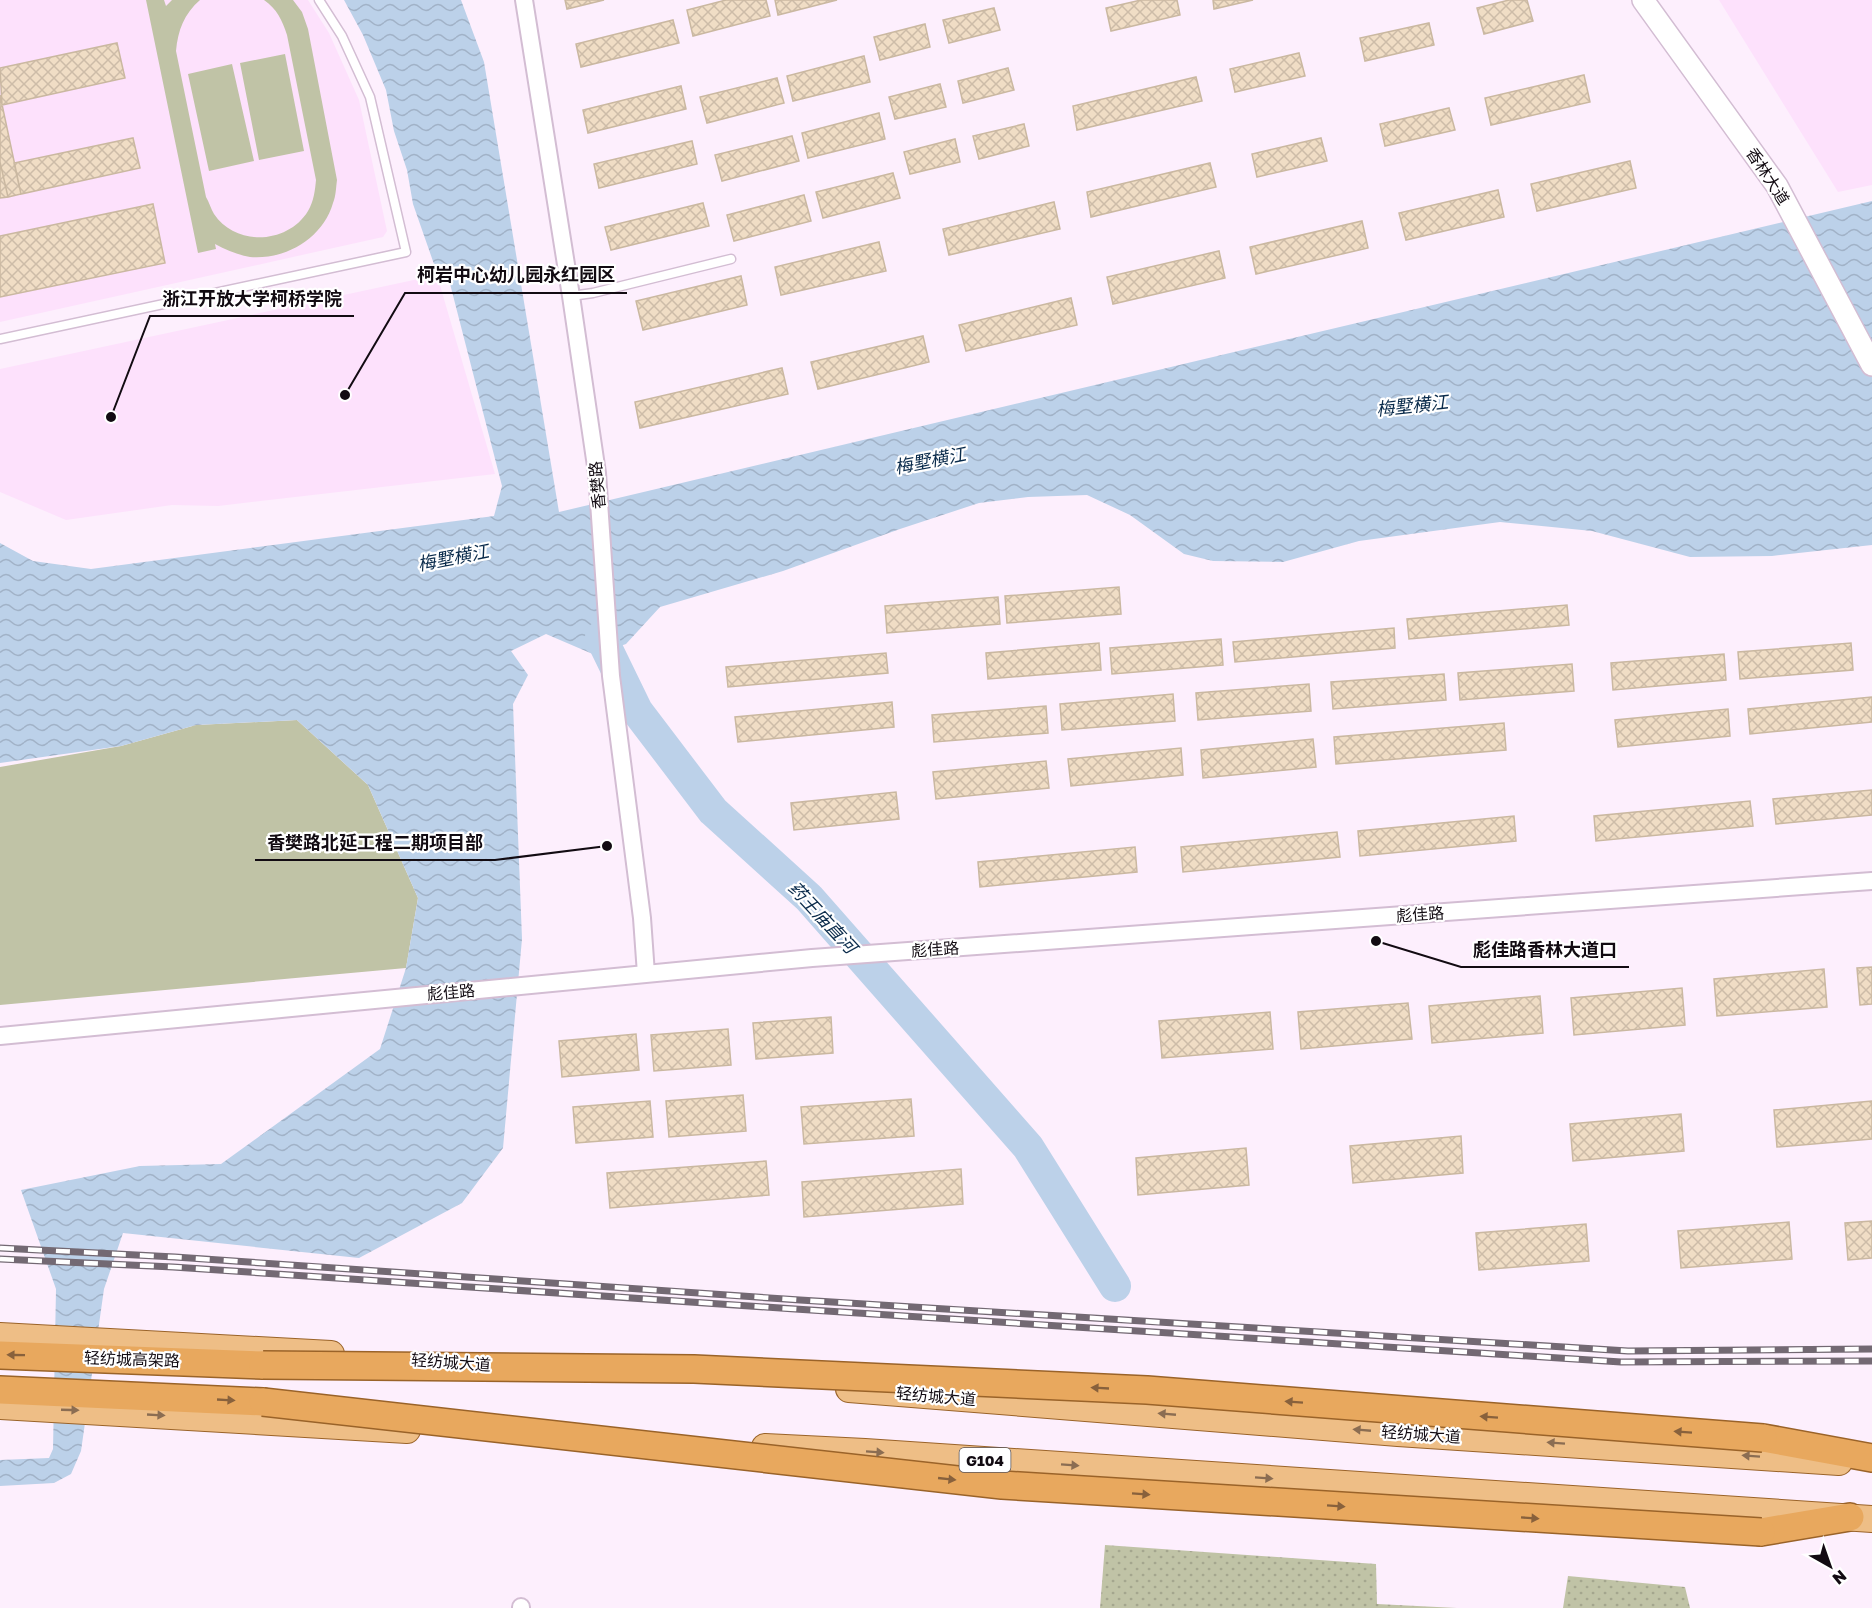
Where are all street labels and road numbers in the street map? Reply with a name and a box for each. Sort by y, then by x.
street label: 香林大道 [1742,144,1794,208]
street label: 香樊路 [585,460,609,510]
street label: 彪佳路 [1395,902,1445,926]
street label: 彪佳路 [910,937,960,961]
street label: 彪佳路 [426,980,476,1004]
street label: 轻纺城高架路 [84,1347,180,1371]
street label: 轻纺城大道 [410,1349,492,1375]
street label: 轻纺城大道 [895,1383,977,1409]
street label: 轻纺城大道 [1380,1421,1462,1447]
road number: G104 [960,1448,1010,1472]

